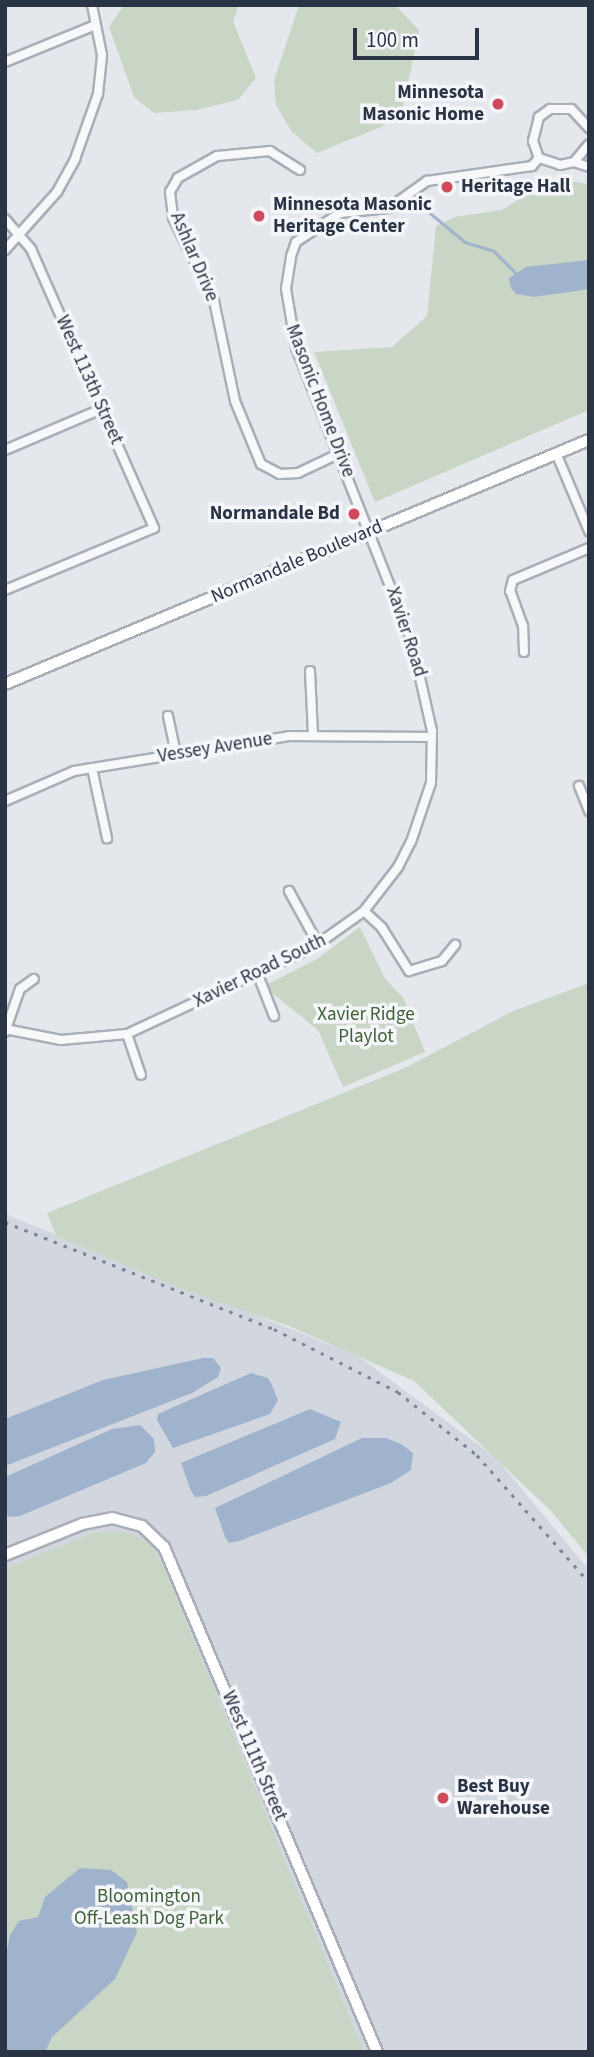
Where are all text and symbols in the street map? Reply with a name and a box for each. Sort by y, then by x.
scale bar [356,14,482,58]
text: 100 m [366,25,419,55]
place label: Minnesota Masonic Home [362,82,484,126]
marker: Minnesota Masonic Home [490,96,506,112]
place label: Heritage Hall [461,176,570,198]
marker: Heritage Hall [439,179,455,195]
place label: Minnesota Masonic Heritage Center [273,194,432,238]
marker: Minnesota Masonic Heritage Center [251,208,267,224]
street label: Ashlar Drive [165,209,223,305]
street label: West 113th Street [50,312,128,448]
street label: Masonic Home Drive [280,321,360,481]
place label: Normandale Bd [210,503,340,525]
marker: Normandale Bd [346,506,362,522]
street label: Normandale Boulevard [208,516,386,608]
street label: Xavier Road [381,584,431,680]
street label: Vessey Avenue [156,728,274,768]
street label: Xavier Road South [190,929,330,1013]
park label: Xavier Ridge Playlot [317,1004,415,1048]
street label: West 111th Street [216,1688,292,1824]
place label: Best Buy Warehouse [457,1776,550,1820]
marker: Best Buy Warehouse [435,1790,451,1806]
park label: Bloomington Off-Leash Dog Park [74,1886,224,1930]

